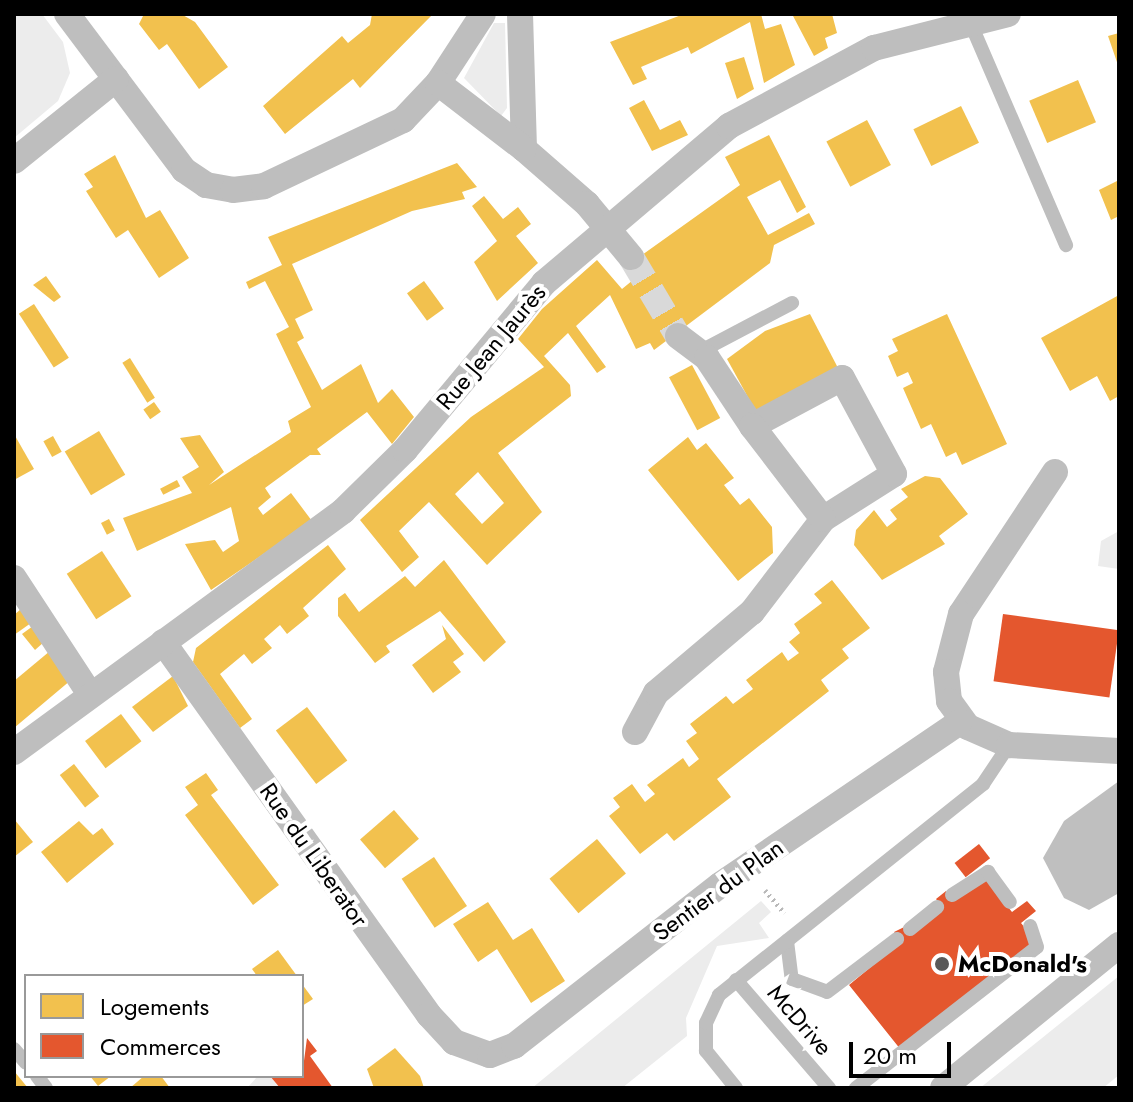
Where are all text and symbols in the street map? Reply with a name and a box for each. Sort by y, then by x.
street label: Rue Jean Jaurès [430,278,552,416]
street label: Rue du Liberator [254,778,374,932]
street label: Sentier du Plan [647,833,789,947]
place label: McDonald's [958,950,1087,978]
marker: McDonald's [933,955,951,973]
legend [24,974,304,1078]
street label: McDrive [761,979,839,1061]
text: Logements [100,989,209,1024]
scale bar [853,1026,955,1076]
text: Commerces [100,1029,221,1064]
text: 20 m [863,1038,917,1073]

